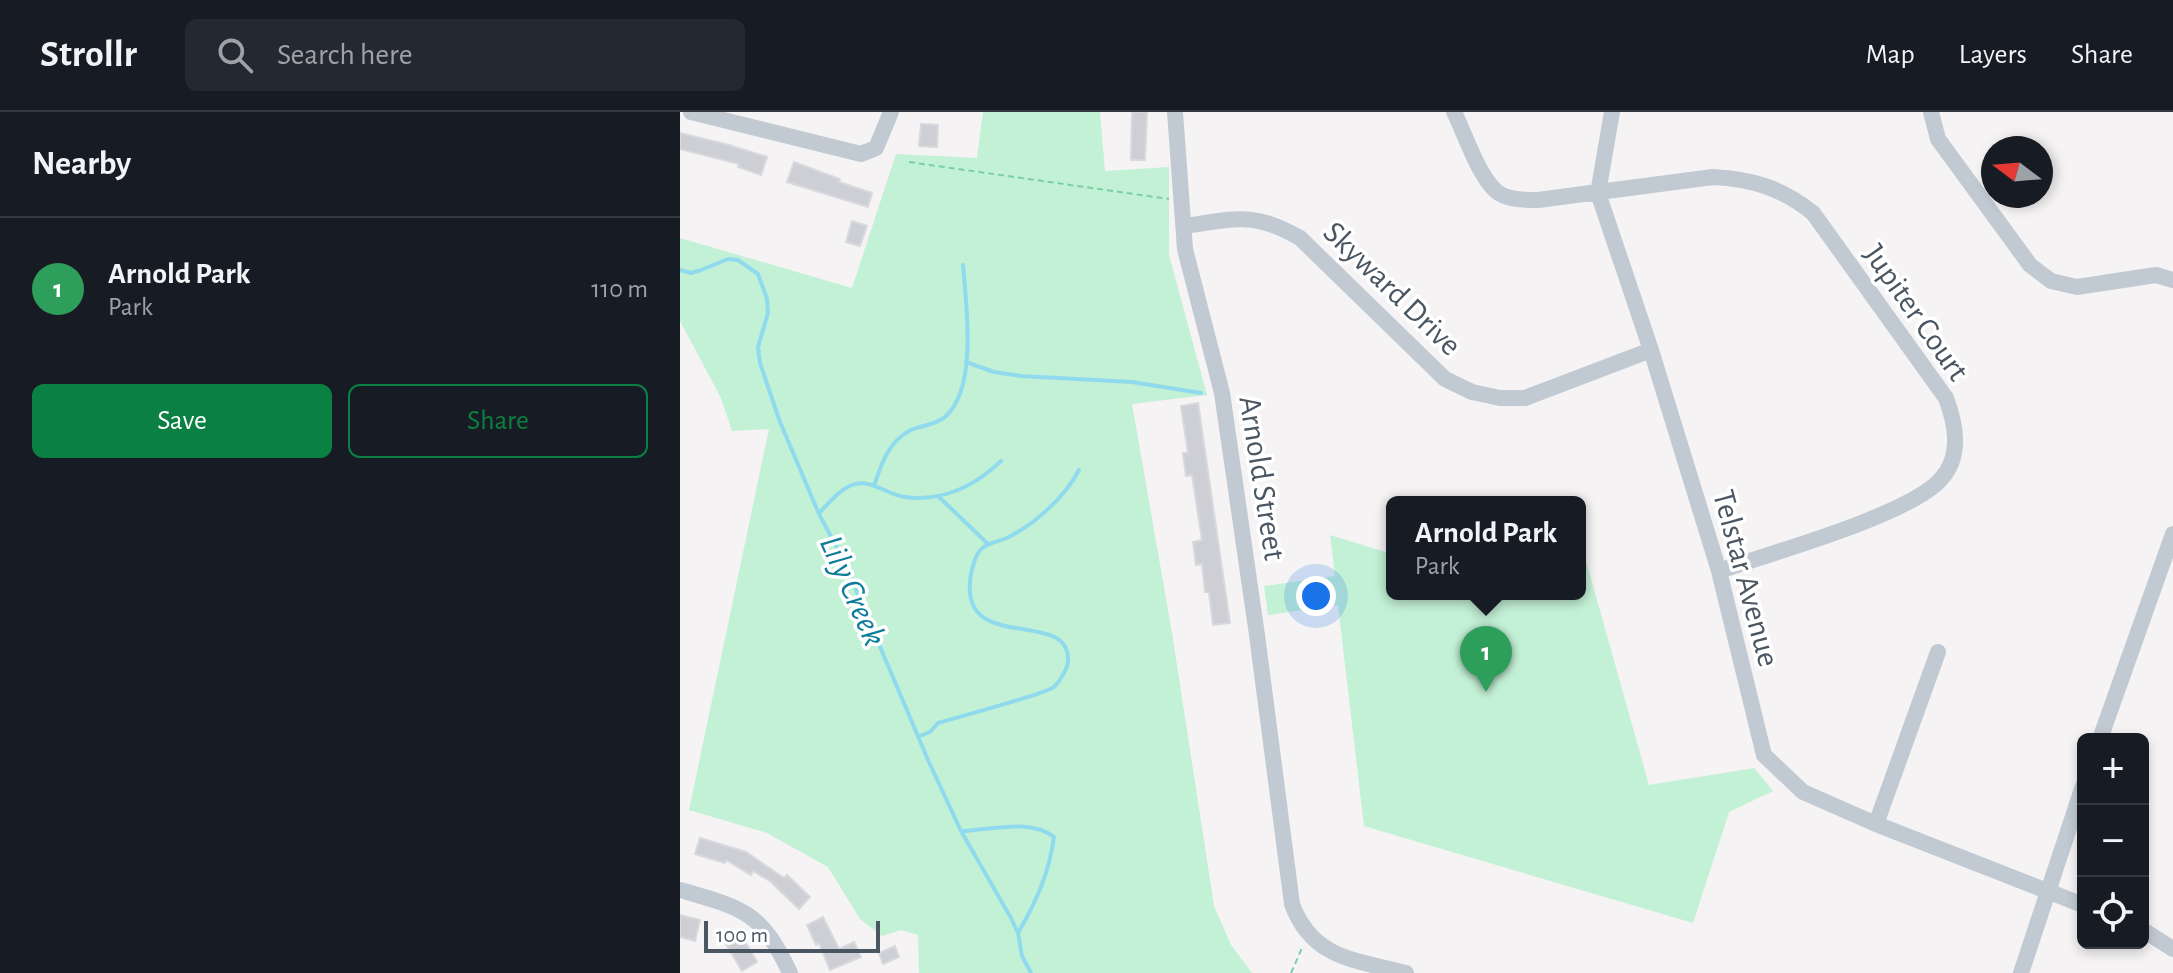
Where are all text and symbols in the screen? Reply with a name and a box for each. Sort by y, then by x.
search box [185,19,745,91]
icon: search [213,33,257,77]
text: Strollr [40,36,137,74]
text: Search here [277,40,413,70]
text: Map [1866,41,1915,69]
text: Layers [1959,41,2027,69]
text: Share [2071,41,2133,69]
north arrow [1981,136,2053,208]
text: Nearby [32,147,131,181]
street label: Skyward Drive [1317,216,1467,362]
street label: Jupiter Court [1858,239,1975,387]
text: Arnold Park [108,259,250,289]
text: 1 [53,276,63,302]
text: 110 m [591,276,648,302]
text: Park [108,294,153,320]
button: Save [32,384,332,458]
button: Share [348,384,648,458]
street label: Arnold Street [1233,394,1291,563]
street label: Telstar Avenue [1707,486,1785,670]
popup [1386,496,1586,600]
text: Arnold Park [1415,518,1557,548]
water label: Lily Creek [813,530,892,651]
text: Park [1415,553,1460,579]
your location [1296,576,1336,616]
pin: 1 [1460,626,1512,692]
map controls [2077,733,2149,949]
button: + [2077,733,2149,805]
button: − [2077,805,2149,877]
button: locate [2077,877,2149,949]
scale bar [704,917,880,953]
text: 100 m [716,924,768,946]

